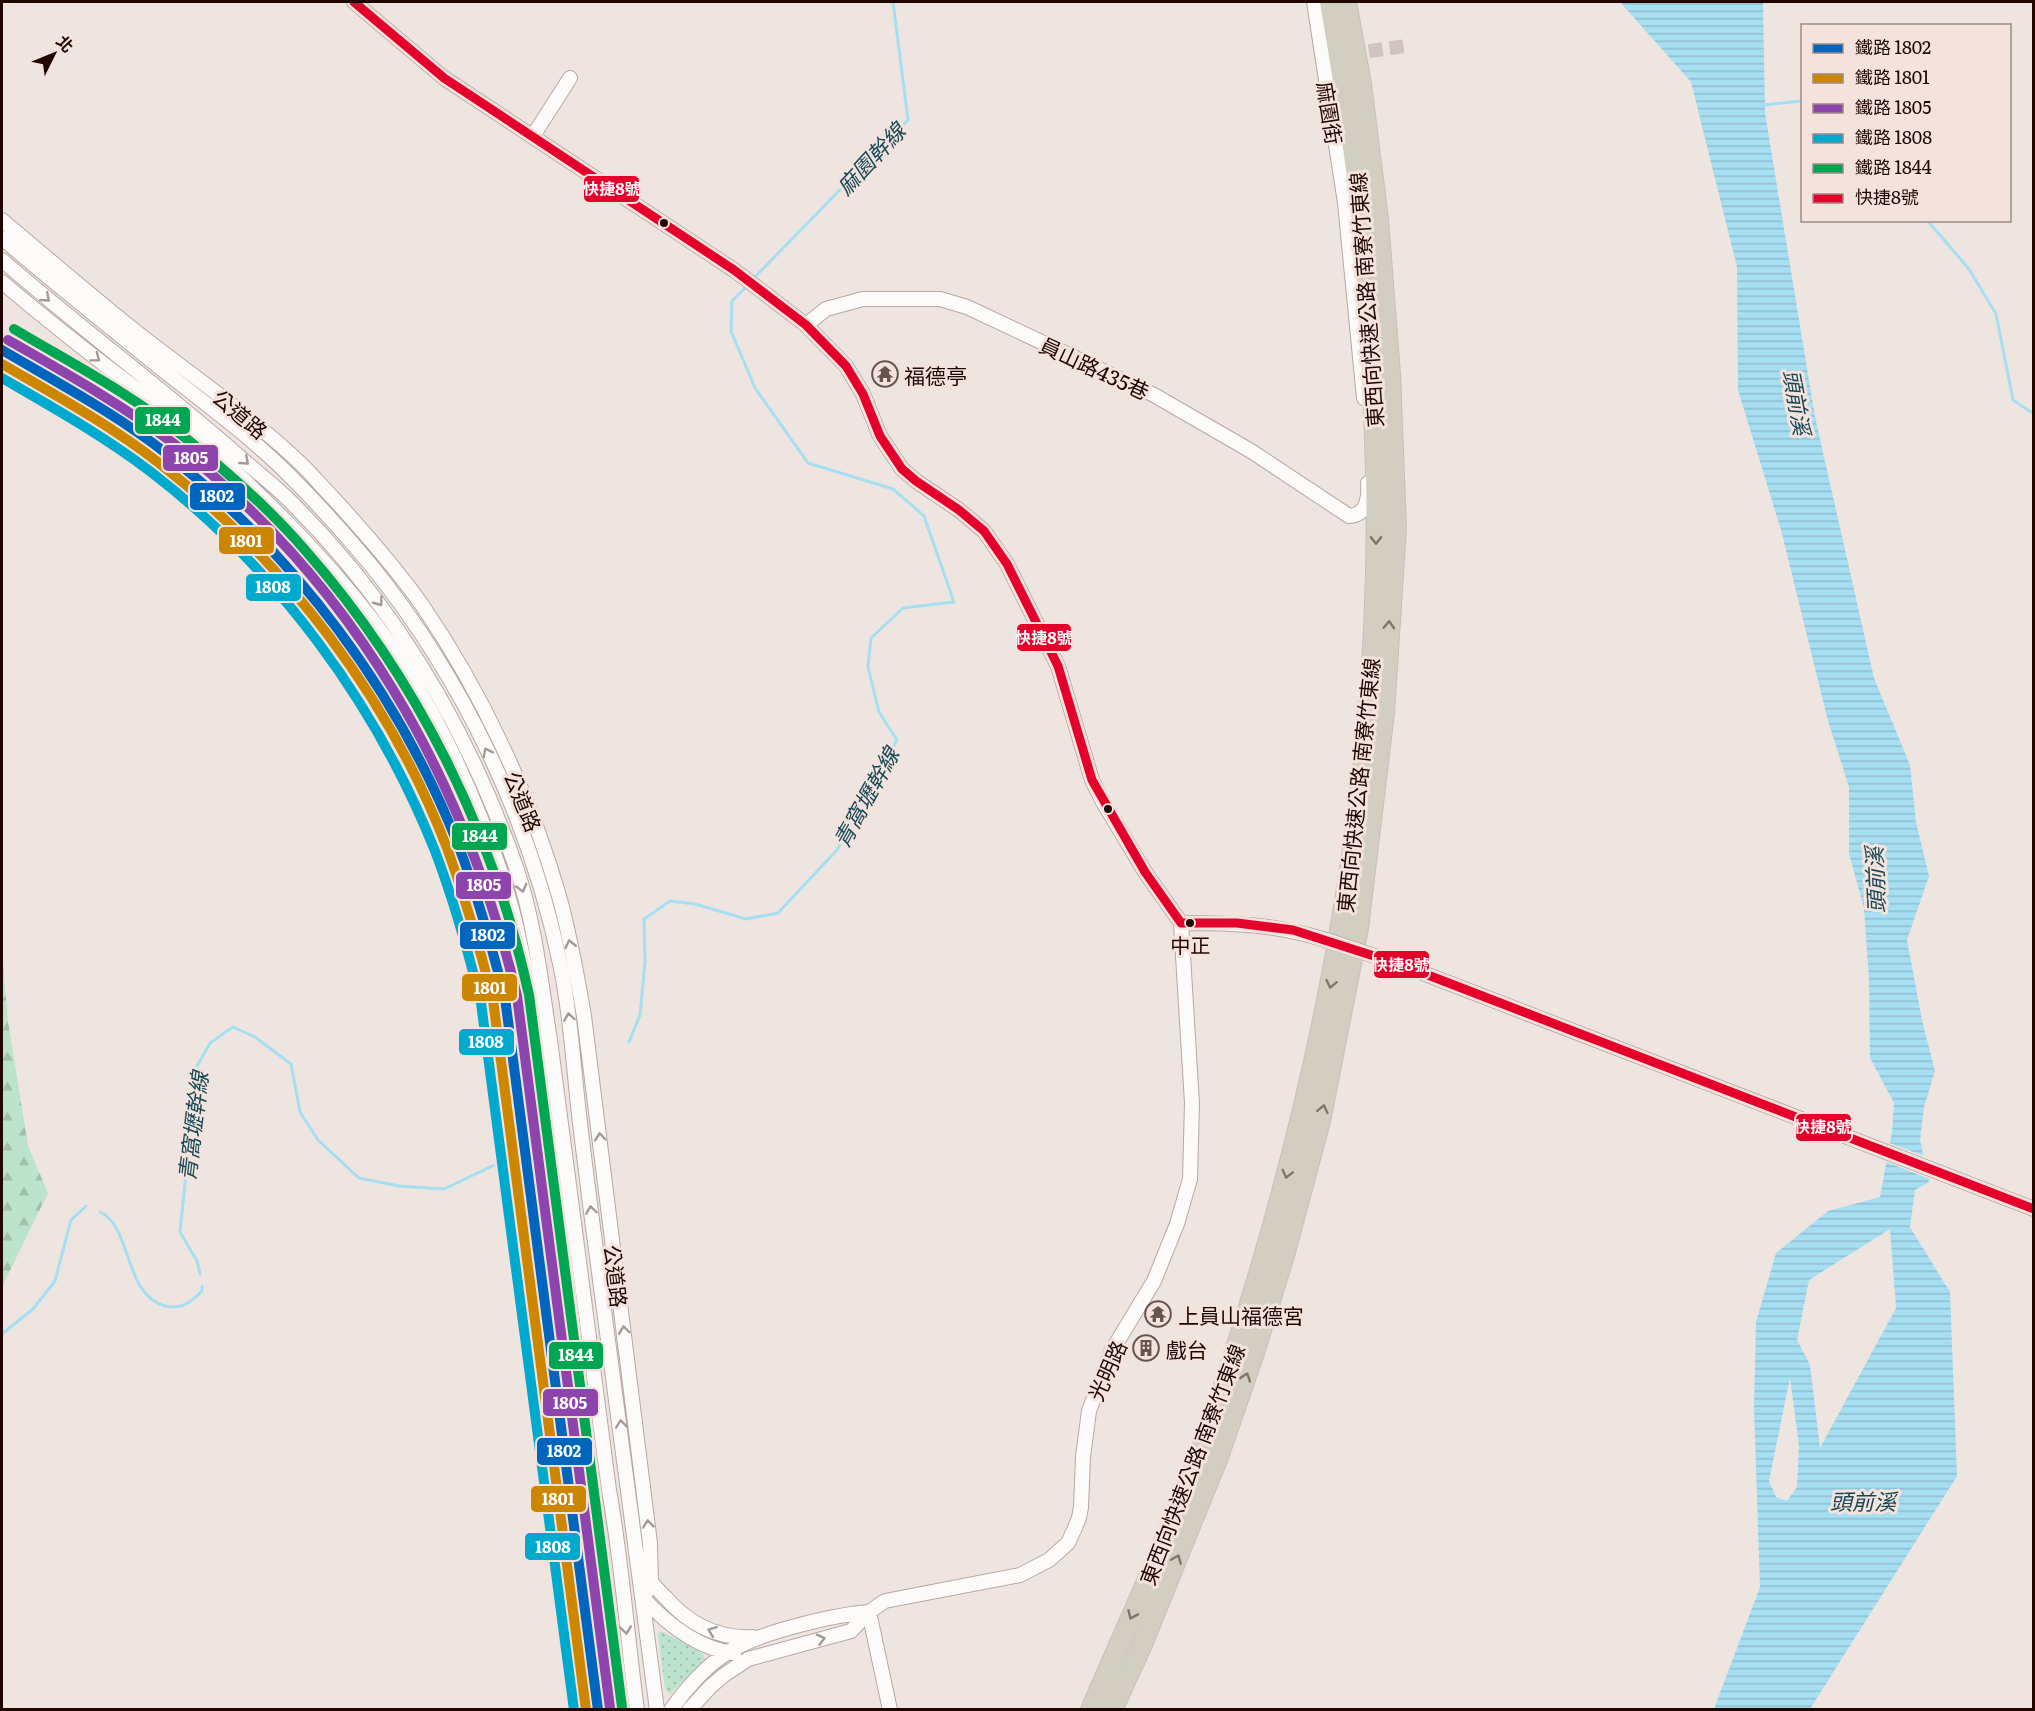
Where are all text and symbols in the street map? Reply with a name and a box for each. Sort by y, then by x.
north arrow [24,24,84,84]
legend [1801,24,2011,222]
text: 北 [51,29,80,57]
text: 鐵路 1802 [1855,33,1931,60]
text: 鐵路 1801 [1855,63,1930,90]
street label: 麻園街 [1311,79,1351,147]
text: 鐵路 1805 [1855,93,1931,120]
water label: 麻園幹線 [828,112,914,201]
text: 鐵路 1808 [1855,123,1932,150]
text: 鐵路 1844 [1855,153,1932,180]
street label: 東西向快速公路 南寮竹東線 [1341,171,1389,429]
line badge: 快捷8號 [583,175,640,203]
text: 快捷8號 [583,176,641,200]
text: 快捷8號 [1855,183,1919,210]
unlabelled marker [658,217,670,229]
one-way arrow [39,291,50,302]
street label: 員山路435巷 [1035,328,1155,406]
one-way arrow [90,351,101,362]
temple icon: 福德亭 [870,359,900,389]
place label: 福德亭 [904,359,967,390]
water label: 頭前溪 [1776,367,1820,440]
street label: 公道路 [207,381,275,445]
line badge: 1844 [134,406,191,435]
text: 1844 [145,407,181,431]
line badge: 1805 [162,444,219,472]
text: 1805 [174,445,209,469]
one-way arrow [238,454,249,465]
line badge: 1802 [189,482,246,511]
text: 1802 [200,483,235,507]
line badge: 1801 [218,526,275,555]
text: 1801 [230,528,263,552]
one-way arrow [1370,536,1382,545]
line badge: 1808 [245,573,302,602]
text: 1808 [255,574,291,598]
one-way arrow [372,596,383,607]
one-way arrow [1382,621,1395,630]
line badge: 快捷8號 [1016,623,1072,652]
text: 快捷8號 [1015,625,1073,649]
street label: 東西向快速公路 南寮竹東線 [1328,656,1386,914]
water label: 青窩壢幹線 [824,738,908,853]
one-way arrow [483,747,494,758]
street label: 公道路 [498,766,550,836]
unlabelled marker [1102,803,1114,815]
line badge: 1844 [451,822,508,851]
text: 1844 [462,823,498,847]
water label: 頭前溪 [1856,843,1892,914]
line badge: 1805 [455,871,512,900]
text: 1805 [467,872,502,896]
one-way arrow [515,883,527,893]
marker: 中正 [1184,917,1196,929]
line badge: 1802 [459,921,516,950]
text: 1802 [471,922,506,946]
place label: 中正 [1170,929,1210,959]
one-way arrow [565,939,578,949]
line badge: 快捷8號 [1373,950,1430,979]
text: 快捷8號 [1372,952,1430,976]
line badge: 1801 [461,973,518,1002]
text: 1801 [474,975,507,999]
one-way arrow [1325,979,1338,989]
one-way arrow [563,1012,575,1021]
line badge: 1808 [458,1028,515,1056]
text: 1808 [468,1029,504,1053]
water label: 青窩壢幹線 [169,1066,215,1183]
one-way arrow [1315,1104,1328,1114]
line badge: 快捷8號 [1795,1113,1852,1142]
text: 快捷8號 [1794,1114,1852,1138]
one-way arrow [594,1132,607,1141]
one-way arrow [1282,1169,1295,1179]
one-way arrow [586,1206,598,1215]
street label: 公道路 [598,1243,636,1309]
temple icon: 上員山福德宮 [1143,1299,1173,1329]
place label: 上員山福德宮 [1178,1299,1304,1330]
one-way arrow [618,1325,631,1335]
building icon: 戲台 [1131,1333,1161,1363]
place label: 戲台 [1166,1333,1208,1364]
street label: 光明路 [1079,1335,1133,1405]
street label: 東西向快速公路 南寮竹東線 [1131,1339,1251,1589]
line badge: 1844 [548,1341,604,1370]
text: 1844 [558,1342,594,1366]
one-way arrow [1239,1372,1252,1383]
line badge: 1805 [542,1388,599,1417]
text: 1805 [553,1390,588,1414]
one-way arrow [615,1420,628,1429]
line badge: 1802 [536,1437,593,1466]
text: 1802 [547,1438,582,1462]
water label: 頭前溪 [1830,1484,1899,1517]
line badge: 1801 [530,1485,587,1513]
text: 1801 [542,1486,575,1510]
one-way arrow [642,1519,655,1528]
line badge: 1808 [524,1532,581,1561]
text: 1808 [535,1534,571,1558]
one-way arrow [1170,1555,1182,1566]
one-way arrow [1128,1609,1140,1620]
one-way arrow [620,1626,632,1635]
one-way arrow [708,1626,719,1638]
one-way arrow [815,1634,825,1646]

